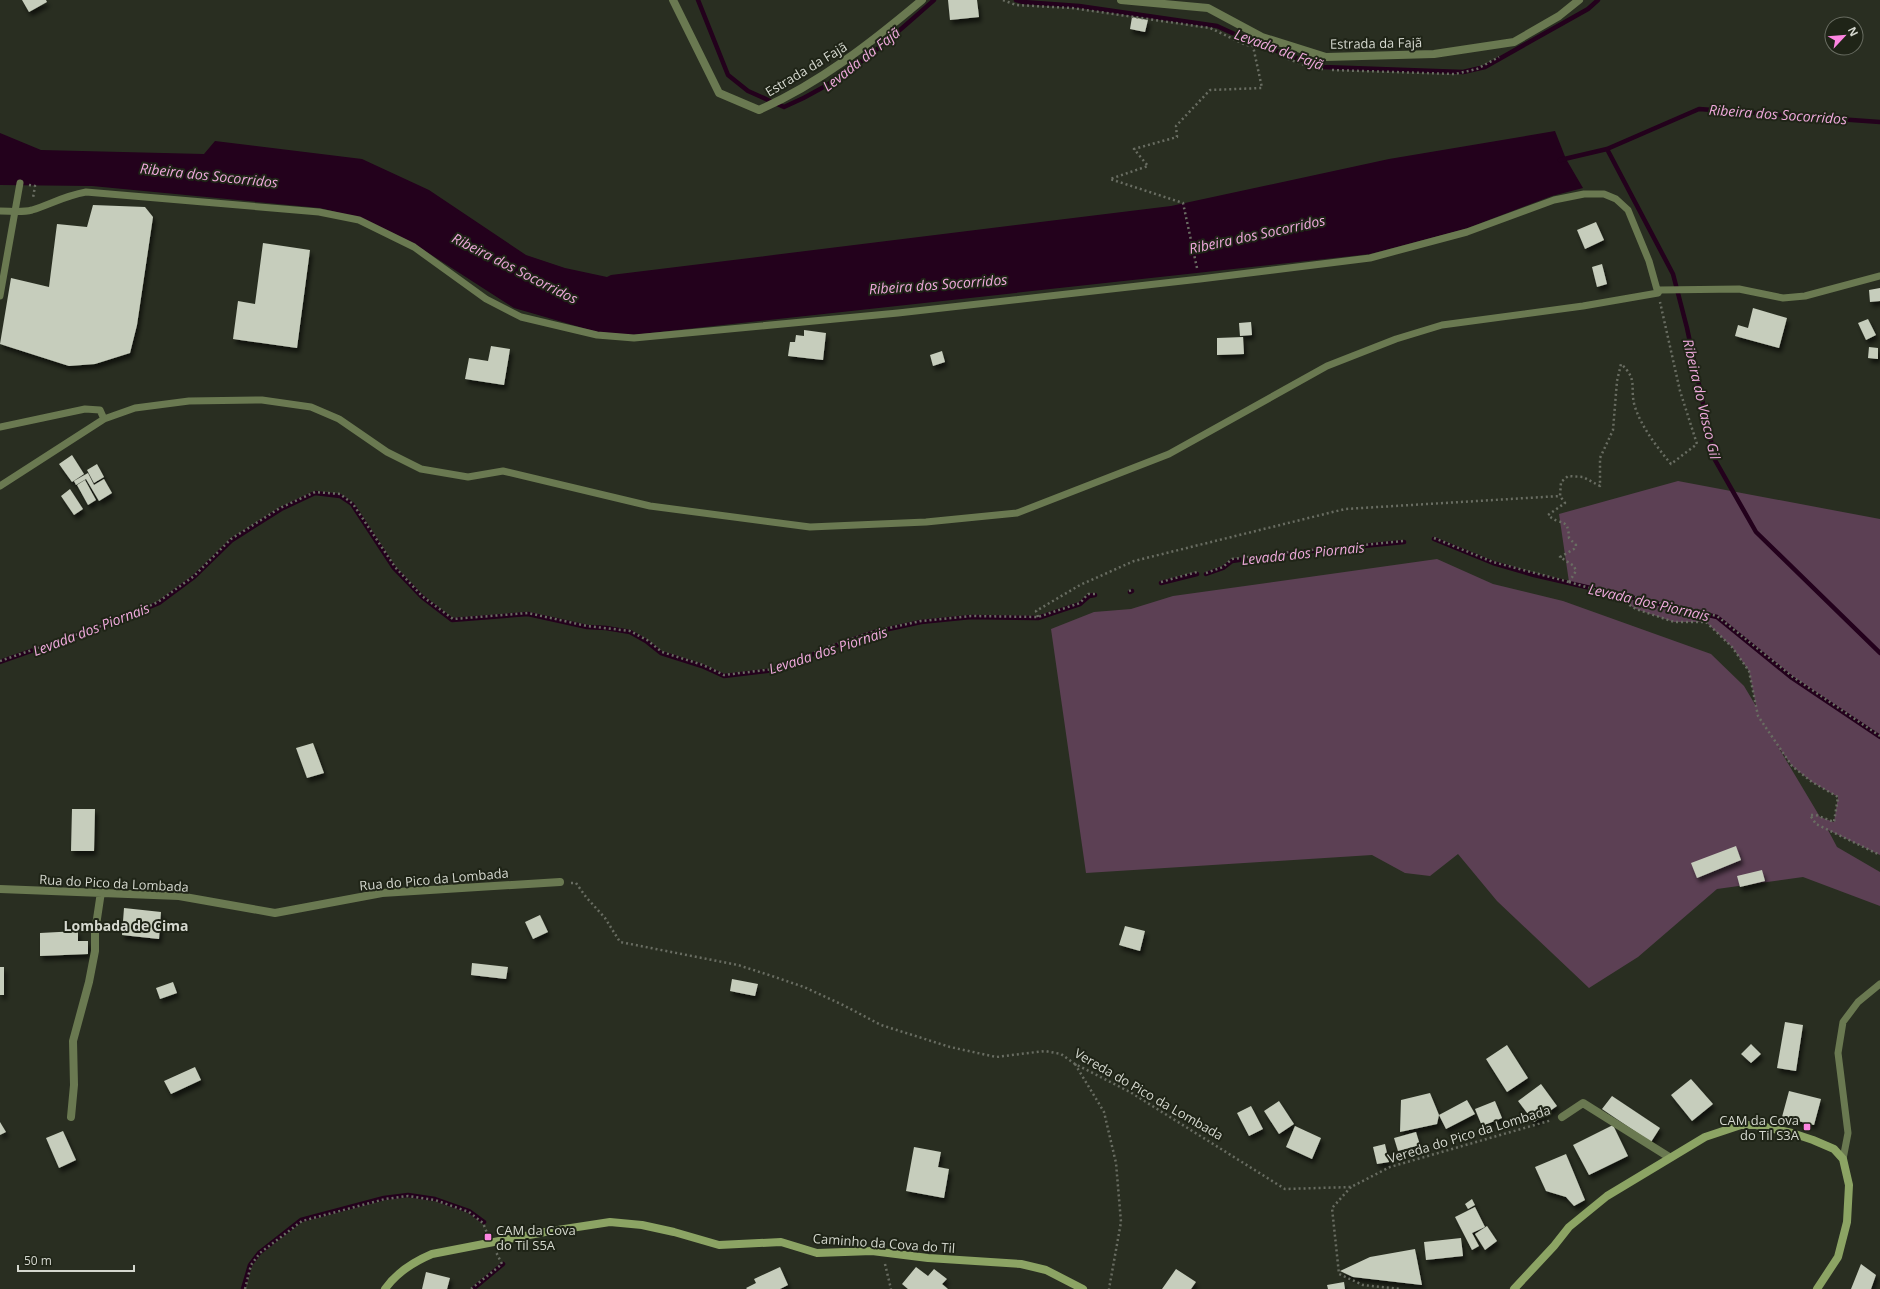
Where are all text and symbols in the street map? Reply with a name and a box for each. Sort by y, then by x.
north arrow [1824,16,1864,56]
water label: Levada da Fajã [818,23,904,95]
water label: Levada da Fajã [1232,24,1326,74]
text: N [1845,24,1862,39]
street label: Estrada da Fajã [1330,33,1422,53]
street label: Estrada da Fajã [762,38,850,100]
water label: Ribeira dos Socorridos [1708,100,1848,128]
water label: Ribeira dos Socorridos [139,158,279,192]
water label: Ribeira dos Socorridos [1187,210,1327,258]
water label: Ribeira dos Socorridos [449,228,581,308]
water label: Ribeira dos Socorridos [868,270,1008,298]
water label: Ribeira do Vasco Gil [1679,337,1725,461]
water label: Levada dos Piornais [1240,537,1366,569]
water label: Levada dos Piornais [1587,579,1711,625]
water label: Levada dos Piornais [30,598,152,660]
water label: Levada dos Piornais [766,622,890,678]
street label: Rua do Pico da Lombada [359,864,509,894]
street label: Rua do Pico da Lombada [39,870,189,896]
district label: Lombada de Cima [64,916,188,935]
street label: Vereda do Pico da Lombada [1071,1044,1227,1144]
street label: Vereda do Pico da Lombada [1385,1101,1553,1167]
place label: CAM da Cova do Til S3A [1719,1111,1800,1144]
marker: CAM da Cova do Til S3A [1802,1122,1812,1132]
place label: CAM da Cova do Til S5A [496,1221,576,1254]
street label: Caminho da Cova do Til [812,1229,956,1257]
marker: CAM da Cova do Til S5A [483,1232,493,1242]
scale bar [18,1247,134,1273]
text: 50 m [24,1252,52,1269]

